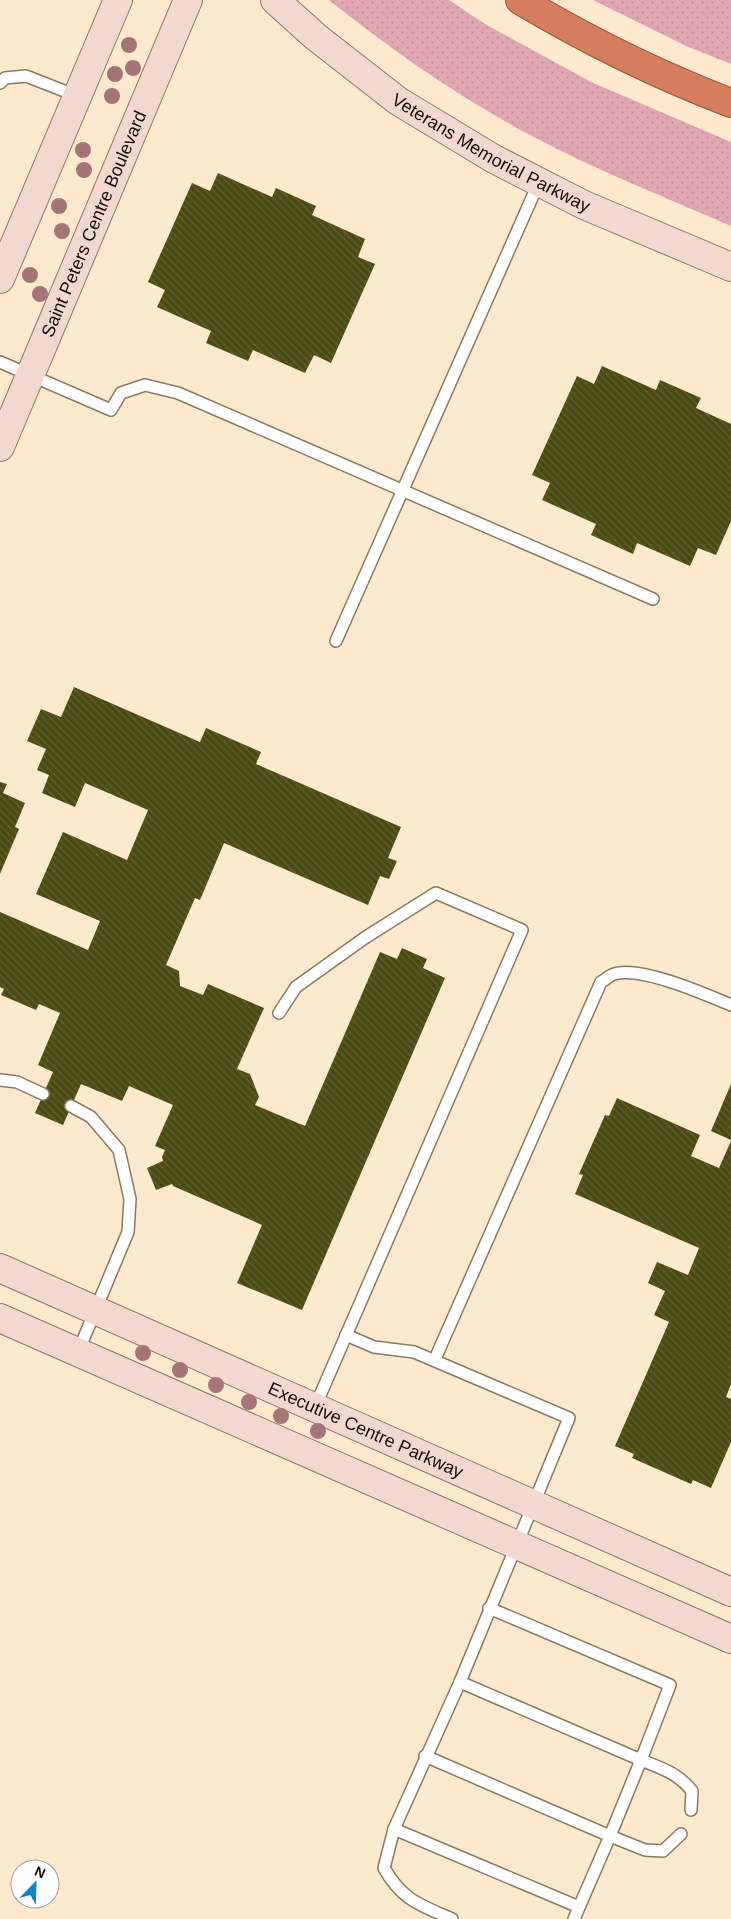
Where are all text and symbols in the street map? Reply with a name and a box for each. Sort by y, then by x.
street label: Veterans Memorial Parkway [388,90,593,216]
street label: Saint Peters Centre Boulevard [37,108,150,340]
street label: Executive Centre Parkway [265,1378,466,1482]
north arrow [10,1859,60,1909]
text: N [32,1863,48,1881]

